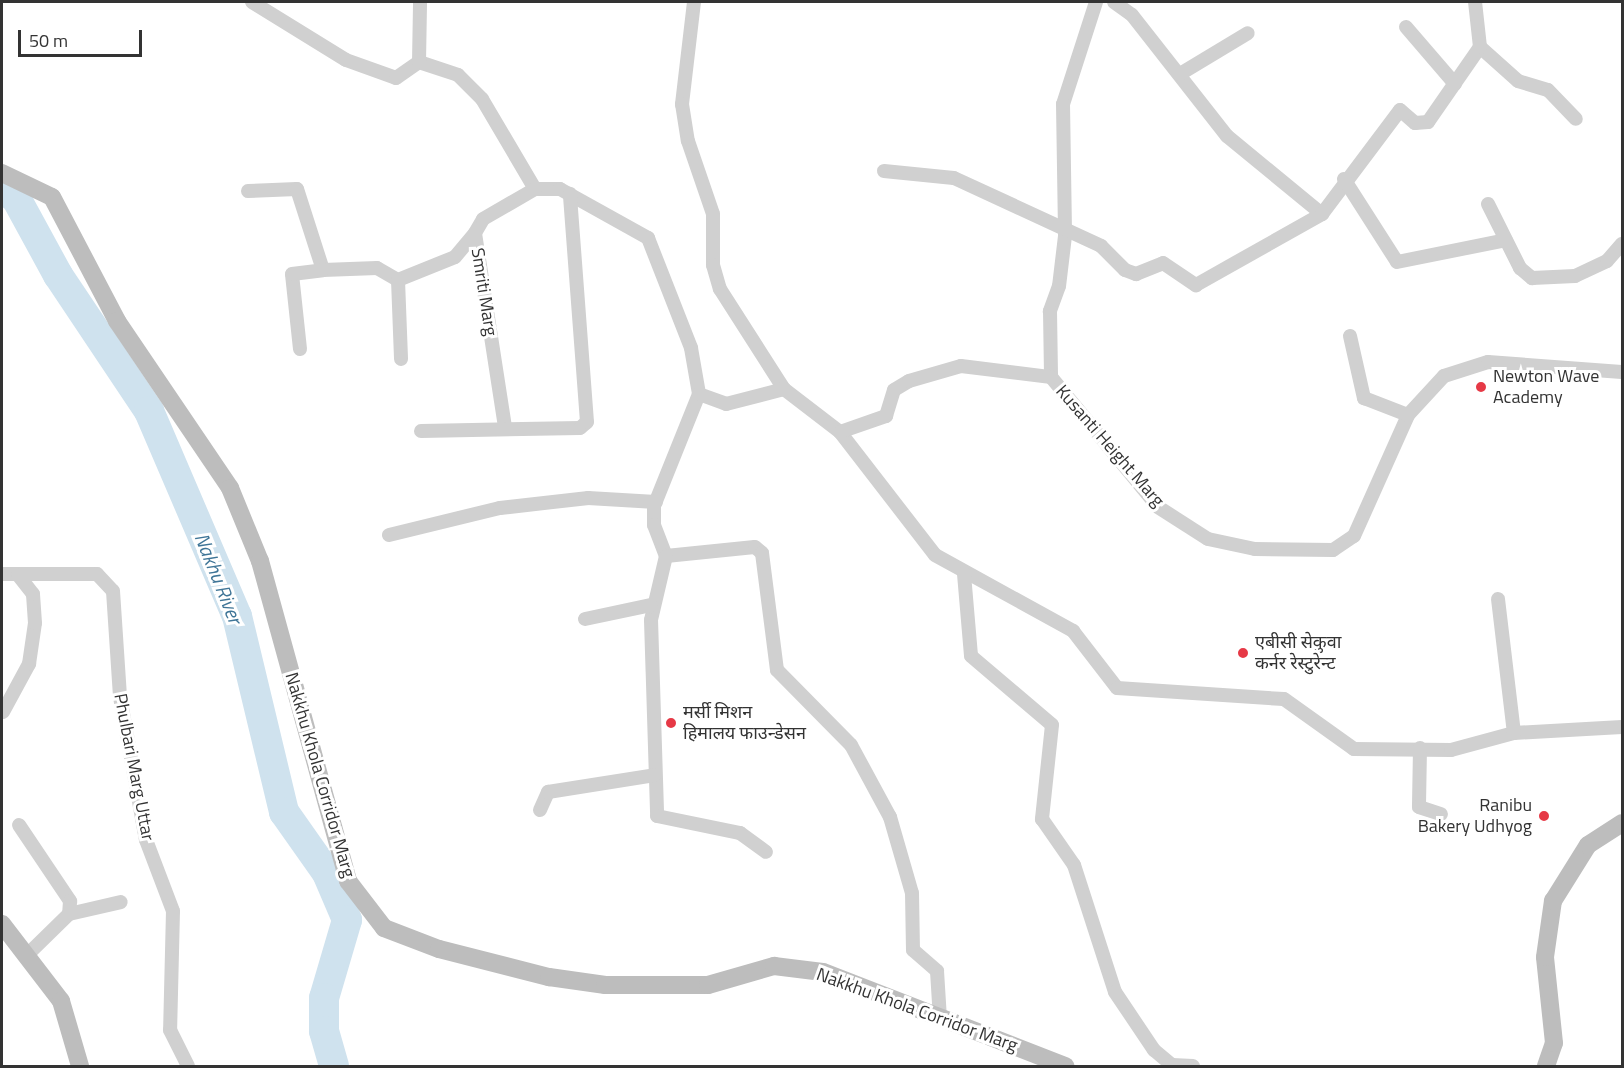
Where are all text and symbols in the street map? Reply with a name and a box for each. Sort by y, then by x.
scale bar [21,18,146,56]
text: 50 m [29,27,68,54]
street label: Smriti Marg [466,247,502,337]
place label: Newton Wave Academy [1493,366,1599,409]
marker: Newton Wave Academy [1474,380,1488,394]
street label: Kusanti Height Marg [1051,381,1169,511]
water label: Nakhu River [190,529,248,627]
place label: एबीसी सेकुवा कर्नर रेस्टुरेन्ट [1255,632,1341,674]
marker: एबीसी सेकुवा कर्नर रेस्टुरेन्ट [1236,646,1250,660]
street label: Nakkhu Khola Corridor Marg [280,670,360,880]
street label: Phulbari Marg Uttar [109,692,159,842]
place label: मर्सी मिशन हिमालय फाउन्डेसन [683,702,806,744]
marker: मर्सी मिशन हिमालय फाउन्डेसन [664,716,678,730]
place label: Ranibu Bakery Udhyog [1418,795,1532,838]
marker: Ranibu Bakery Udhyog [1537,809,1551,823]
street label: Nakkhu Khola Corridor Marg [814,964,1020,1056]

